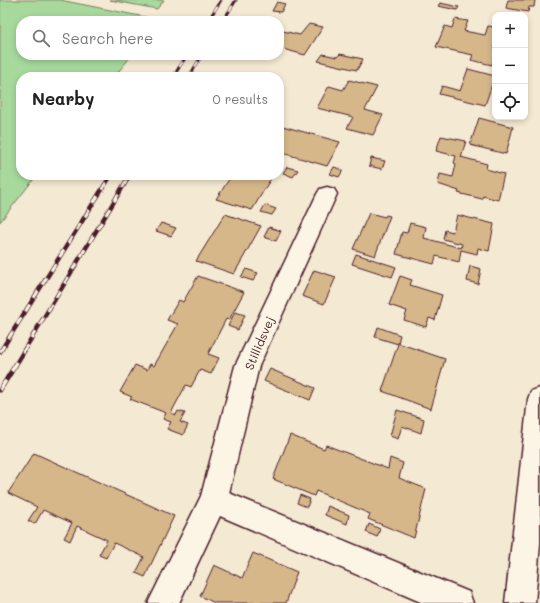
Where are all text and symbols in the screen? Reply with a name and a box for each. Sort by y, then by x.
map controls [492,12,528,120]
button: + [492,12,528,48]
search box [16,16,284,60]
icon: search [30,27,52,49]
text: Search here [62,28,153,48]
button: − [492,48,528,84]
button: locate [492,84,528,120]
text: Nearby [32,87,94,109]
text: 0 results [213,90,268,107]
street label: Stillidsvej [241,314,277,372]

